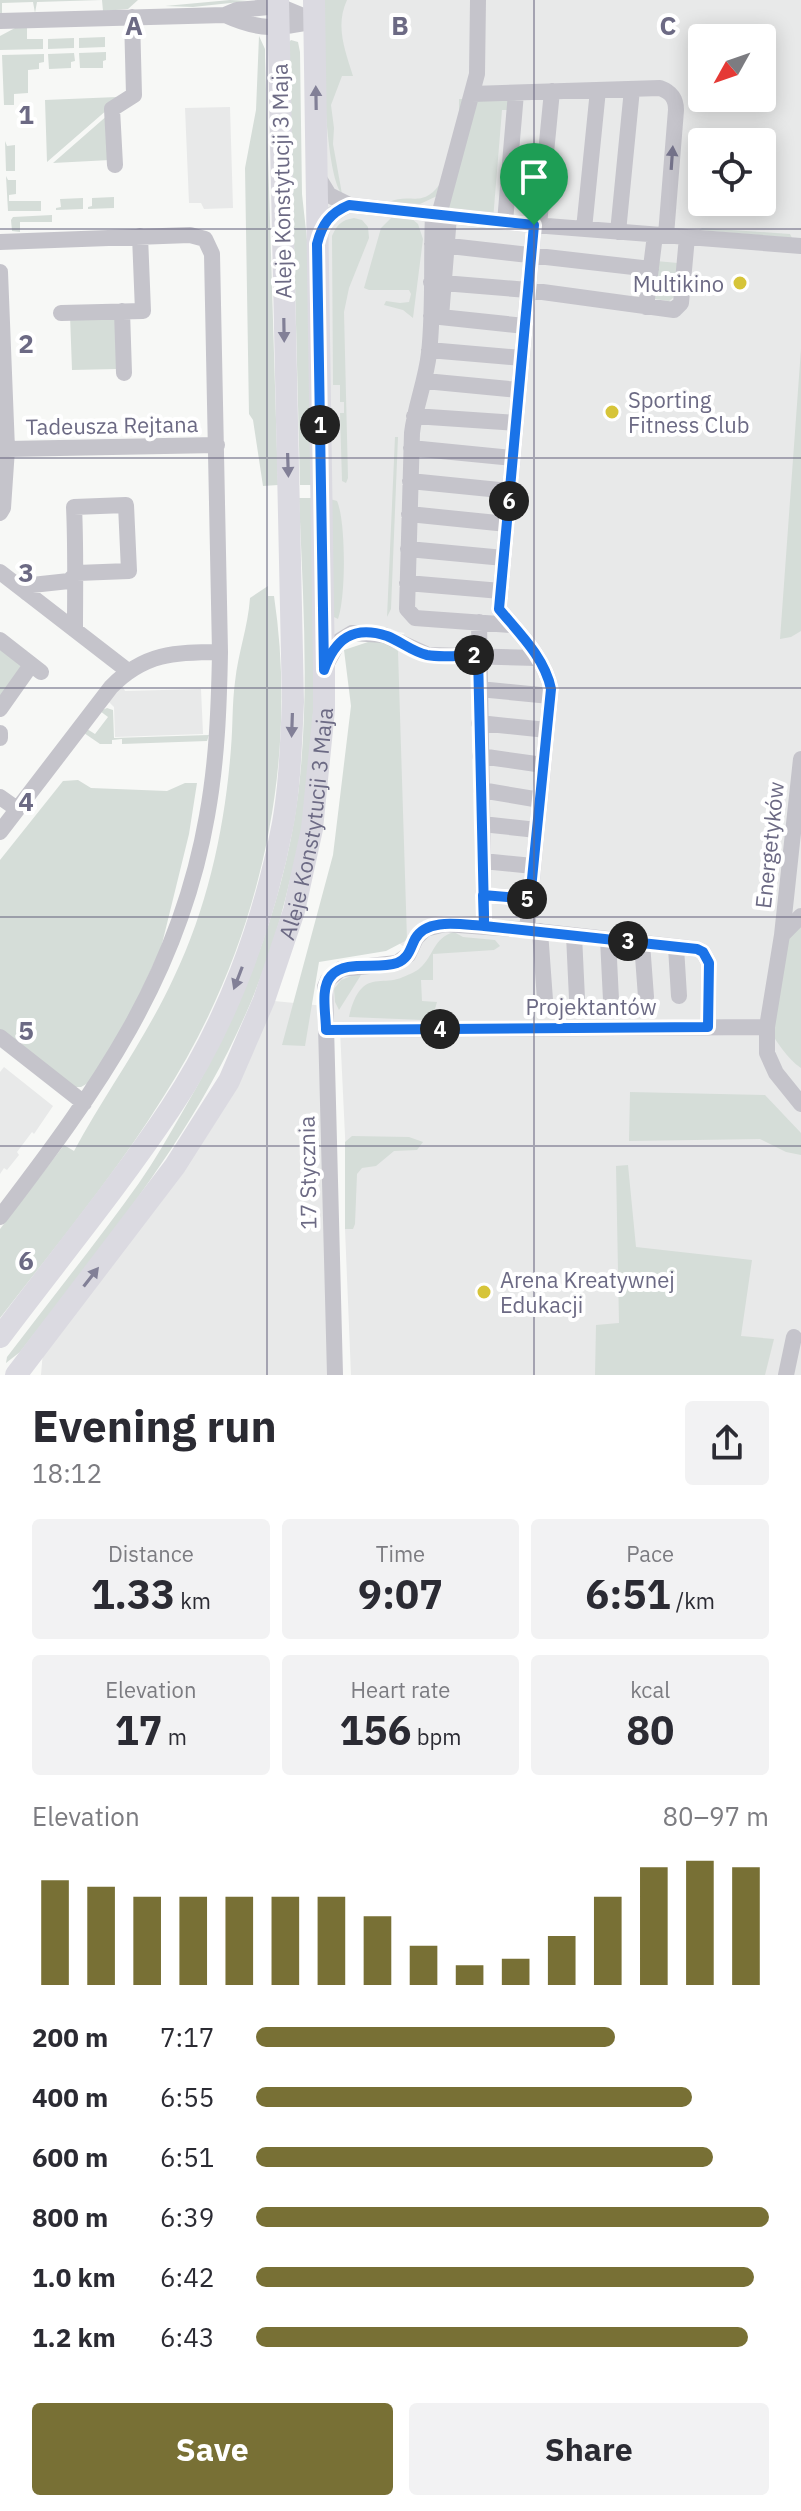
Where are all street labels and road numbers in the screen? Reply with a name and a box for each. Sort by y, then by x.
street label: Aleje Konstytucji 3 Maja [264,63,298,299]
street label: Tadeusza Rejtana [25,409,199,441]
street label: Aleje Konstytucji 3 Maja [271,706,339,943]
street label: Energetyków [748,780,790,910]
street label: Projektantów [525,992,657,1021]
street label: 17 Stycznia [292,1116,322,1230]

